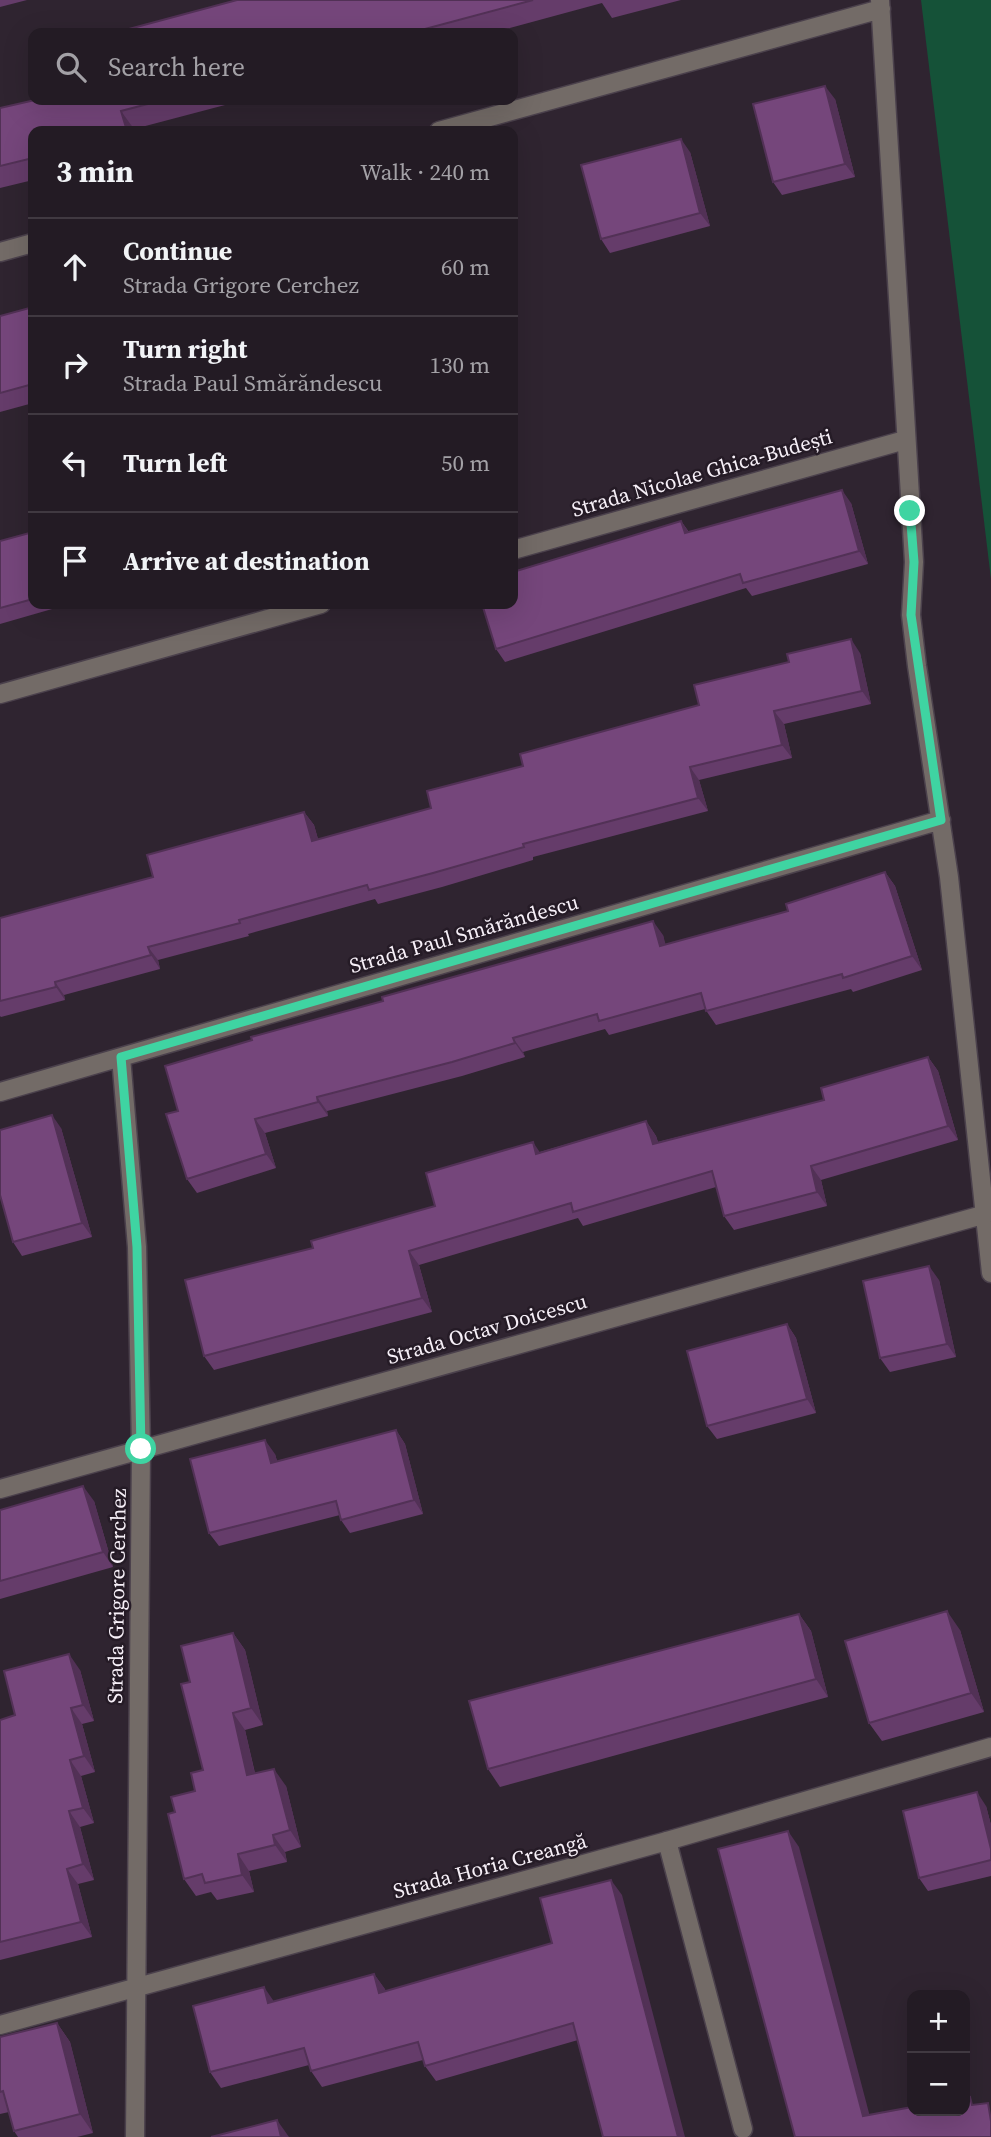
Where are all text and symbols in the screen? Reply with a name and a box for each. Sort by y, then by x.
search box [28,28,518,105]
icon: search [52,48,90,86]
text: Search here [108,49,245,85]
text: 3 min [56,151,134,192]
text: Walk · 240 m [360,156,490,188]
text: Continue [123,233,232,269]
icon: ahead [56,248,94,286]
text: 60 m [441,251,490,283]
text: Strada Grigore Cerchez [123,269,359,301]
text: Turn right [123,331,247,367]
icon: right [56,346,94,384]
text: 130 m [429,349,490,381]
text: Strada Paul Smărăndescu [123,367,382,399]
street label: Strada Nicolae Ghica-Budești [568,421,835,524]
icon: left [56,444,94,482]
text: Turn left [123,445,227,481]
text: 50 m [441,447,490,479]
route end [894,495,925,526]
icon: arrive [56,542,94,580]
text: Arrive at destination [123,543,370,579]
street label: Strada Paul Smărăndescu [346,887,582,980]
street label: Strada Octav Doicescu [383,1286,590,1371]
route start [125,1433,156,1464]
street label: Strada Grigore Cerchez [100,1488,133,1704]
street label: Strada Horia Creangă [390,1826,590,1905]
map controls [907,1990,970,2116]
button: + [907,1990,970,2053]
button: − [907,2053,970,2116]

